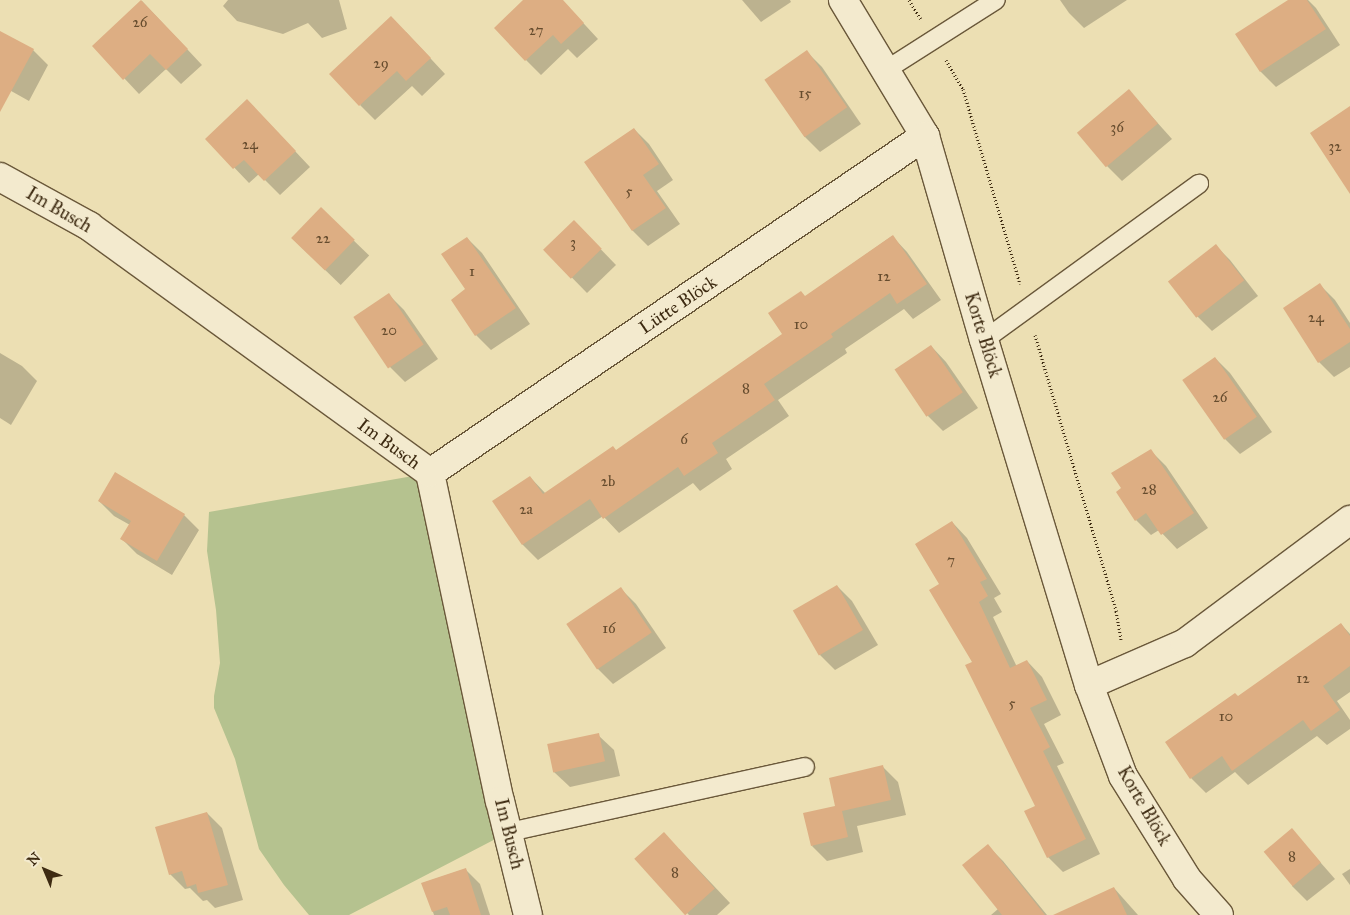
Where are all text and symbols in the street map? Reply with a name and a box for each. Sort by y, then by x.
house number: 26 [132,14,148,32]
house number: 27 [528,22,544,40]
house number: 29 [373,55,389,73]
house number: 15 [799,85,811,103]
house number: 36 [1110,119,1124,137]
house number: 24 [242,136,258,154]
house number: 32 [1328,138,1342,156]
street label: Im Busch [22,183,96,237]
house number: 5 [626,183,632,201]
house number: 22 [316,230,330,248]
house number: 3 [570,234,576,252]
house number: 1 [469,263,475,281]
house number: 12 [877,268,891,286]
street label: Lütte Blöck [635,271,721,339]
street label: Korte Blöck [960,290,1006,380]
house number: 24 [1308,309,1324,327]
house number: 10 [794,316,808,334]
house number: 20 [381,322,397,340]
house number: 8 [742,380,750,398]
house number: 26 [1212,389,1228,407]
street label: Im Busch [353,414,425,474]
house number: 6 [680,431,688,449]
house number: 2b [601,473,615,491]
house number: 28 [1141,481,1157,499]
house number: 2a [519,501,533,519]
house number: 7 [947,552,955,570]
house number: 16 [602,620,616,638]
house number: 12 [1296,670,1310,688]
house number: 5 [1009,695,1015,713]
house number: 10 [1219,708,1233,726]
street label: Korte Blöck [1113,762,1175,850]
street label: Im Busch [490,796,528,872]
north arrow [20,845,70,895]
house number: 8 [1288,848,1296,866]
text: N [24,849,44,869]
house number: 8 [671,864,679,882]

